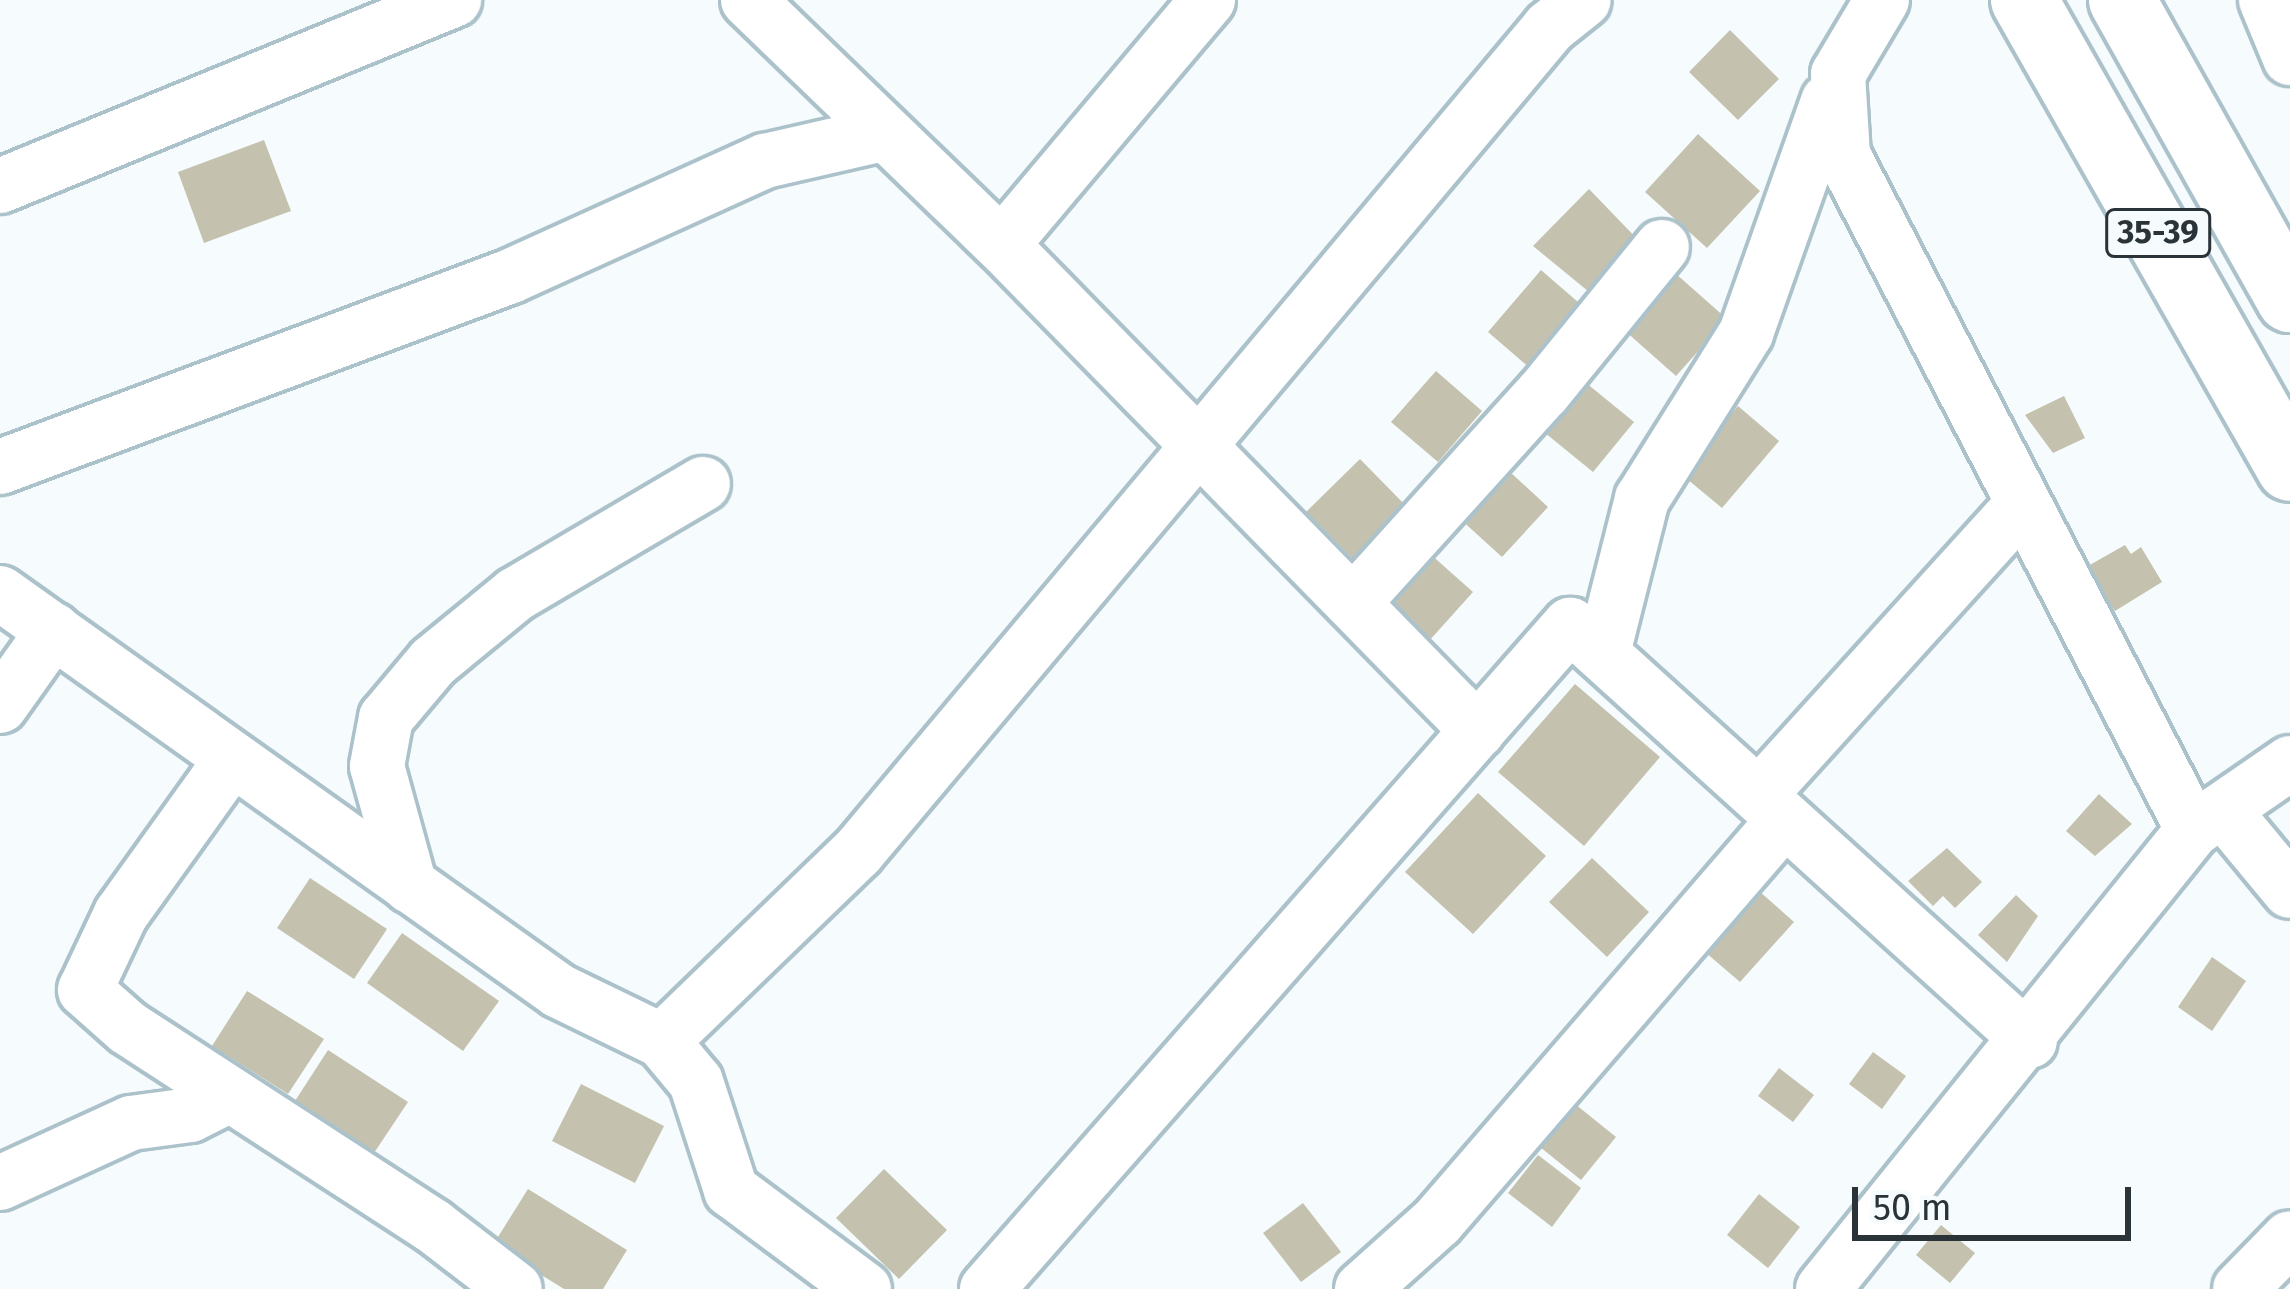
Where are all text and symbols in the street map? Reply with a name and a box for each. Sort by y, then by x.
road number: 35-39 [2104,206,2212,260]
scale bar [1858,1163,2137,1237]
text: 50 m [1873,1186,1952,1230]

